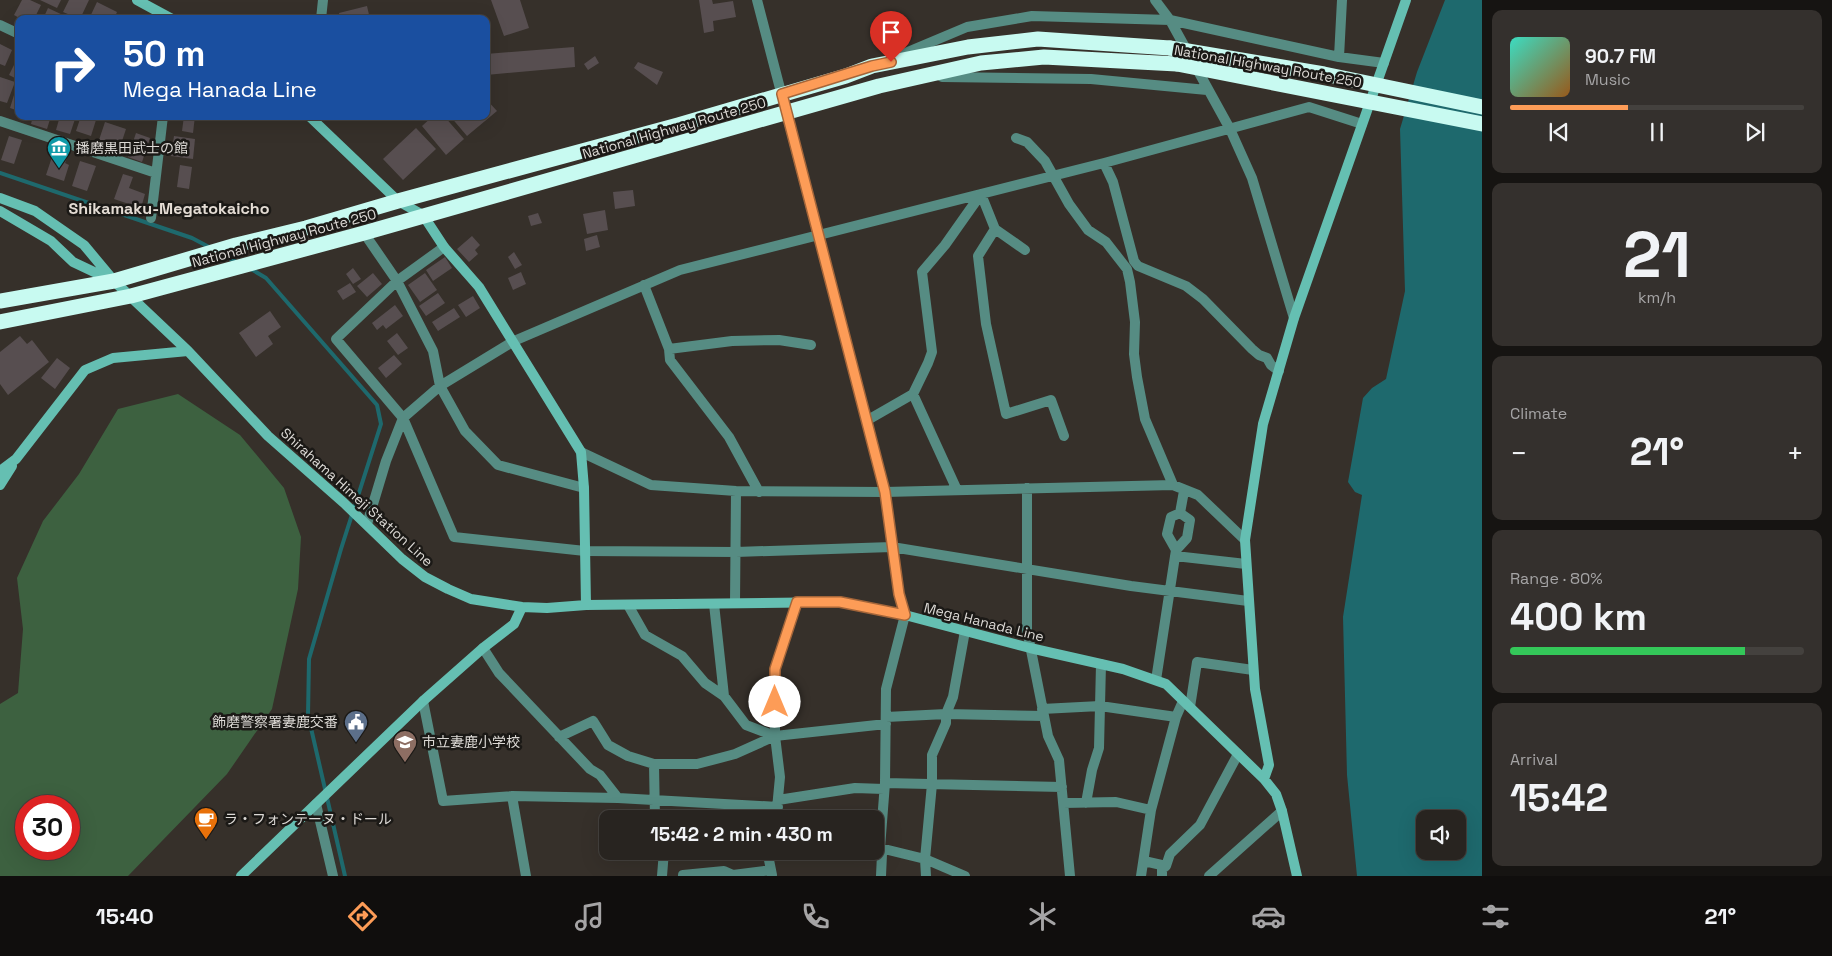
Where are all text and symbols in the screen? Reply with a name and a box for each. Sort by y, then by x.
pin [870,11,912,62]
icon: arrive [877,18,905,46]
text: 50 m [123,32,205,76]
icon: right [40,35,105,100]
street label: National Highway Route 250 [1173,41,1363,91]
text: 90.7 FM [1585,44,1656,69]
text: Music [1585,69,1631,90]
text: Mega Hanada Line [123,75,317,103]
street label: National Highway Route 250 [580,93,768,163]
icon: previous [1545,118,1573,146]
icon: pause [1643,118,1671,146]
icon: next [1741,118,1769,146]
museum icon: 播磨黒田武士の館 [46,135,72,169]
place label: 播磨黒田武士の館 [76,139,188,157]
district label: Shikamaku-Megatokaicho [68,198,270,219]
street label: National Highway Route 250 [190,205,378,271]
text: 21 [1623,213,1691,296]
text: km/h [1638,287,1676,308]
text: Climate [1510,403,1567,424]
street label: Shirahama Himeji Station Line [277,424,437,570]
text: 21° [1630,428,1684,476]
text: − [1510,435,1527,471]
text: + [1787,435,1804,471]
text: Range · 80% [1510,568,1603,589]
text: 400 km [1510,593,1647,641]
street label: Mega Hanada Line [922,598,1046,646]
position arrow [748,675,800,727]
public building icon: 飾磨警察署妻鹿交番 [343,709,369,743]
place label: 飾磨警察署妻鹿交番 [212,713,338,731]
school or university icon: 市立妻鹿小学校 [392,729,418,763]
place label: 市立妻鹿小学校 [422,733,520,751]
text: Arrival [1510,749,1558,770]
text: 15:42 [1510,774,1608,822]
speed limit sign: 30 [15,795,80,860]
cafe icon: ラ・フォンテーヌ・ドール [193,806,219,840]
place label: ラ・フォンテーヌ・ドール [224,810,392,828]
map controls [1416,810,1466,860]
button: sound [1416,810,1466,860]
text: 15:42 · 2 min · 430 m [650,822,833,847]
icon: directions [345,899,380,934]
icon: music [572,899,607,934]
icon: phone [798,899,833,934]
icon: climate [1025,899,1060,934]
icon: car [1251,899,1286,934]
icon: filters [1478,899,1513,934]
text: 15:40 [96,902,154,930]
text: 21° [1704,902,1736,930]

